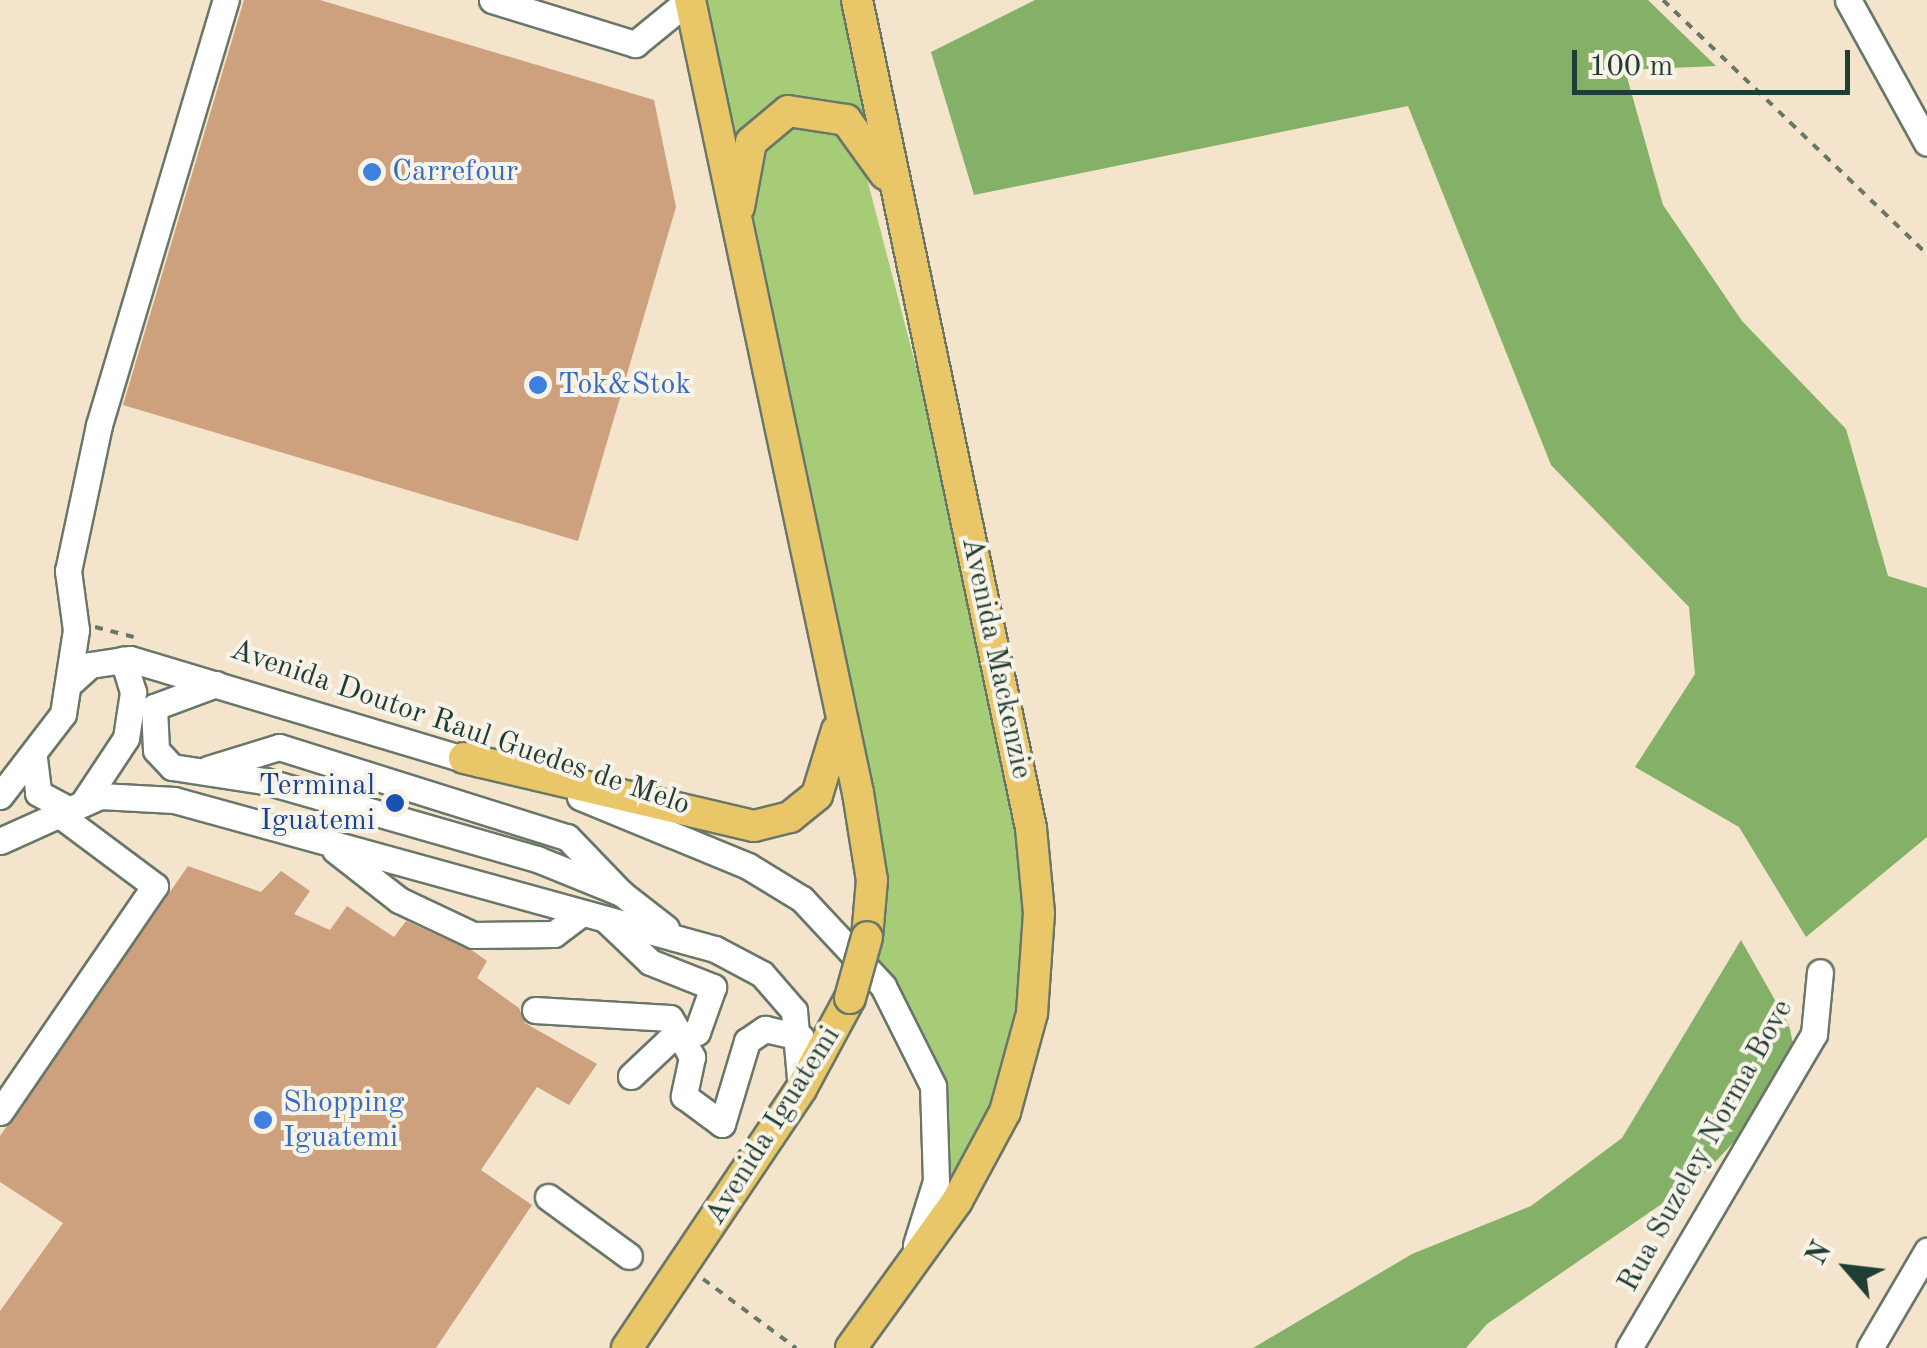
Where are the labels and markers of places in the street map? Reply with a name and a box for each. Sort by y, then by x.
place label: Carrefour [392,154,518,190]
marker: Carrefour [361,161,383,183]
place label: Tok&Stok [558,367,691,403]
marker: Tok&Stok [527,374,549,396]
place label: Terminal Iguatemi [258,768,375,838]
marker: Terminal Iguatemi [384,792,406,814]
place label: Shopping Iguatemi [283,1085,404,1156]
marker: Shopping Iguatemi [252,1109,274,1131]

